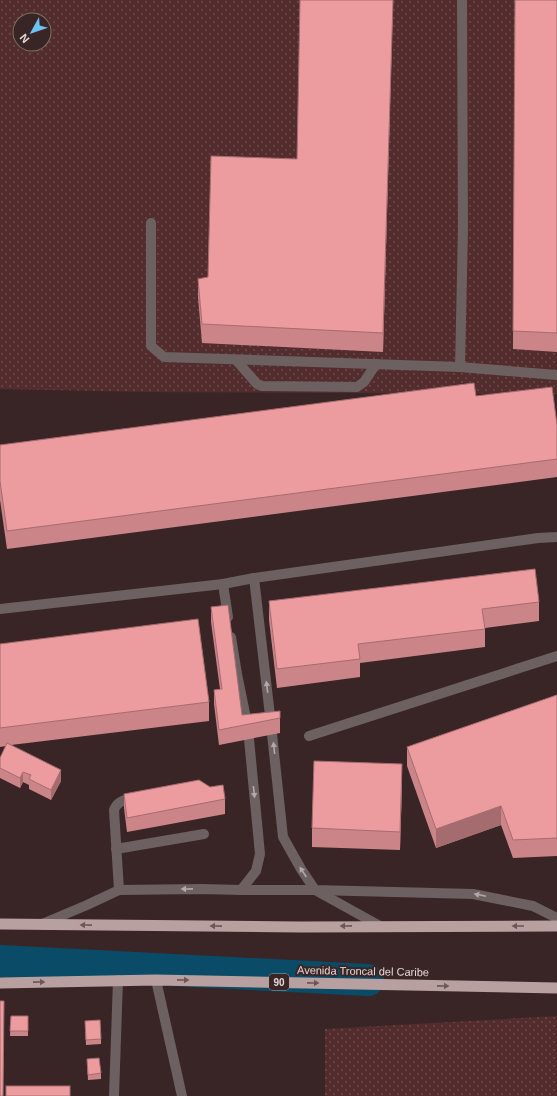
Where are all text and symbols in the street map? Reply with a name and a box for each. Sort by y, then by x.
north arrow [12,12,52,52]
text: N [17,31,31,45]
one-way arrow [264,681,270,694]
one-way arrow [271,742,277,754]
one-way arrow [251,786,258,798]
one-way arrow [300,867,307,878]
one-way arrow [180,886,193,892]
one-way arrow [474,892,486,898]
one-way arrow [79,922,92,928]
one-way arrow [209,923,222,929]
one-way arrow [339,923,352,929]
one-way arrow [511,923,524,929]
street label: Avenida Troncal del Caribe [297,964,429,978]
road number: 90 [269,974,289,990]
one-way arrow [177,977,190,983]
one-way arrow [33,979,46,985]
one-way arrow [307,980,320,986]
one-way arrow [437,983,450,989]

